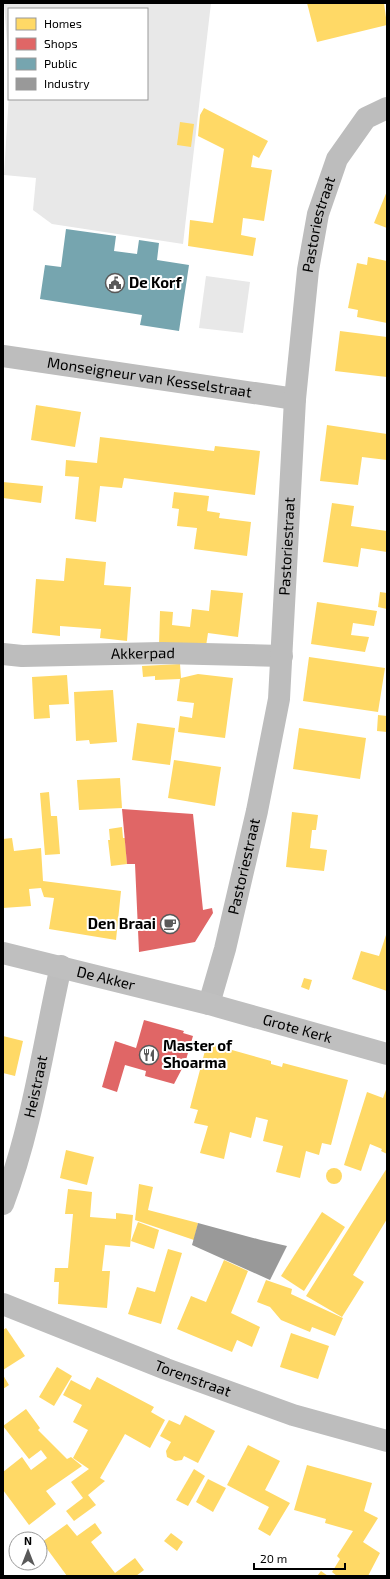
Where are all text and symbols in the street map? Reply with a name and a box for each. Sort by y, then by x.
legend [8,8,148,100]
text: Homes [44,16,82,30]
text: Shops [44,36,78,50]
text: Public [44,56,77,70]
text: Industry [44,76,90,90]
street label: Pastoriestraat [298,174,338,274]
public building icon: De Korf [104,272,126,294]
place label: De Korf [129,273,182,291]
street label: Monseigneur van Kesselstraat [46,353,253,401]
street label: Pastoriestraat [275,496,298,596]
street label: Akkerpad [111,643,175,662]
street label: Pastoriestraat [223,816,263,916]
cafe icon: Den Braai [159,913,181,935]
place label: Den Braai [88,914,156,932]
street label: De Akker [75,962,137,993]
street label: Grote Kerk [261,1010,335,1046]
place label: Master of Shoarma [163,1036,233,1071]
restaurant icon: Master of Shoarma [138,1044,160,1066]
street label: Heistraat [19,1053,50,1119]
street label: Torenstraat [152,1356,234,1400]
north arrow [8,1531,48,1571]
text: N [24,1534,32,1547]
scale bar [254,1545,345,1571]
text: 20 m [260,1551,287,1565]

